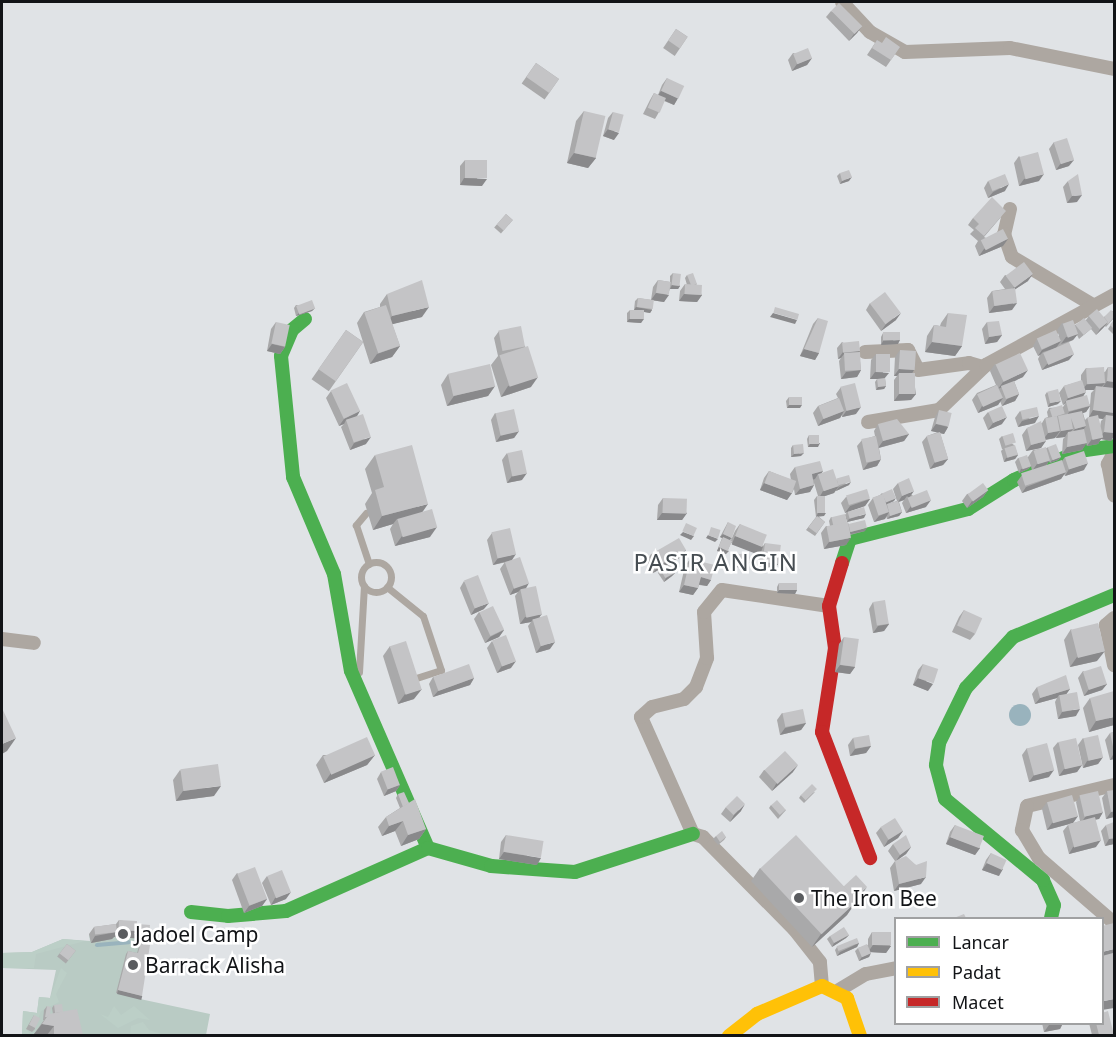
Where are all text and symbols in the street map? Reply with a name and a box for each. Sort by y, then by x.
district label: PASIR ANGIN [633,548,799,576]
place label: The Iron Bee [811,885,937,911]
marker: The Iron Bee [792,891,806,905]
legend [894,917,1104,1025]
place label: Jadoel Camp [135,921,258,947]
marker: Jadoel Camp [116,927,130,941]
text: Lancar [952,930,1009,954]
place label: Barrack Alisha [145,952,285,978]
marker: Barrack Alisha [126,958,140,972]
text: Padat [952,960,1001,984]
text: Macet [952,990,1004,1014]

